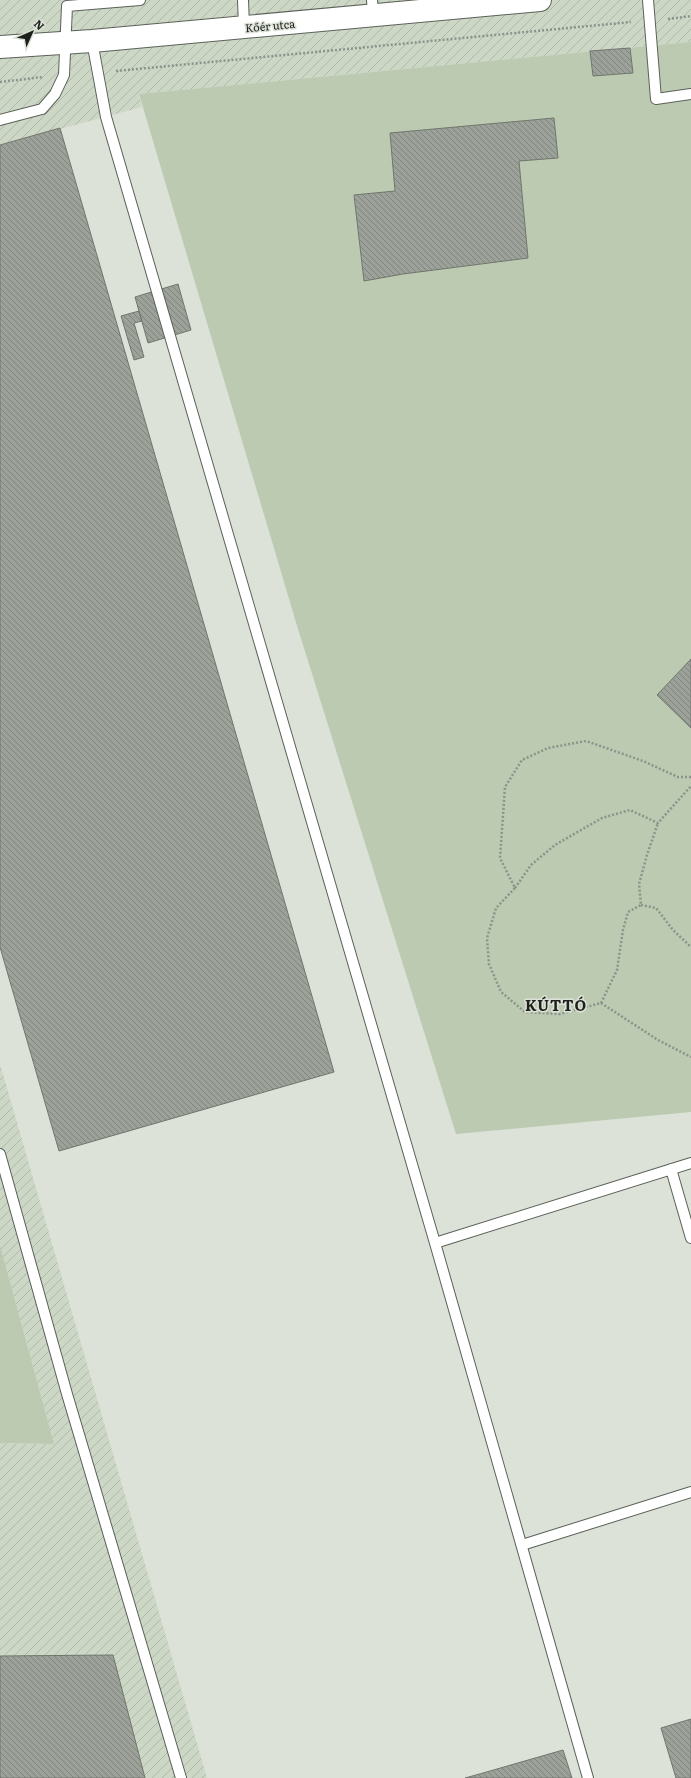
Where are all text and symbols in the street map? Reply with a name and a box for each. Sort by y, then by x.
north arrow [12,12,52,52]
text: N [31,15,49,33]
street label: Kőér utca [244,15,296,35]
district label: KÚTTÓ [525,993,587,1016]

